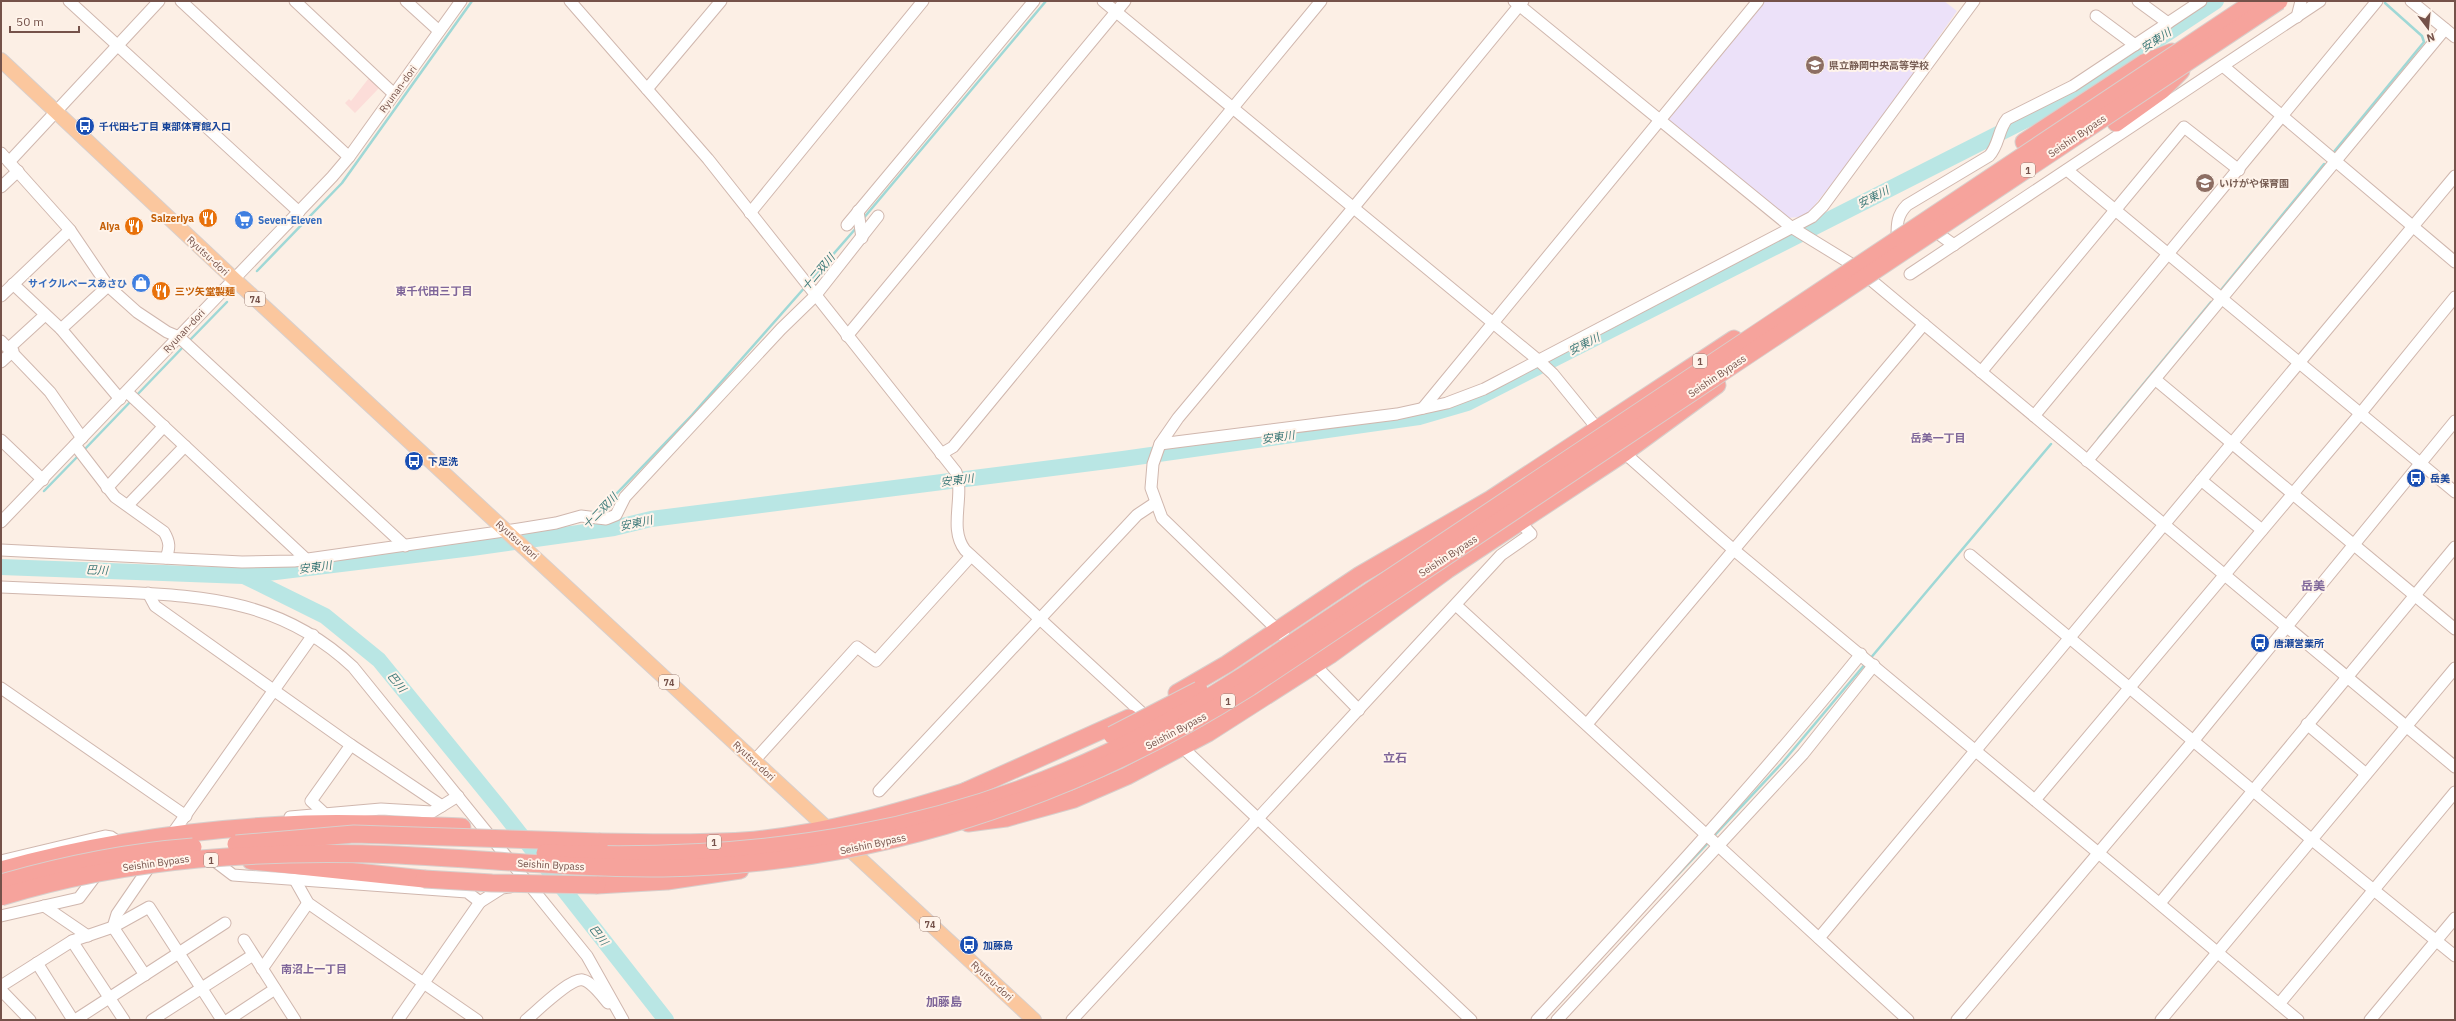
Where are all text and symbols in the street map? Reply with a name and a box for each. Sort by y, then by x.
scale bar [10,8,79,34]
north arrow [2408,8,2448,48]
text: 50 m [16,14,44,29]
water label: 安東川 [2138,25,2174,55]
text: N [2425,30,2437,45]
school or university icon: 県立静岡中央高等学校 [1804,54,1826,76]
place label: 県立静岡中央高等学校 [1829,59,1929,72]
street label: Ryunan-dori [376,63,420,115]
street label: Seishin Bypass [2046,112,2109,160]
bus stop icon: 千代田七丁目 東部体育館入口 [74,115,96,137]
place label: 千代田七丁目 東部体育館入口 [99,120,231,133]
road number: 1 [2021,163,2035,177]
school or university icon: いけがや保育園 [2194,172,2216,194]
place label: いけがや保育園 [2219,177,2289,190]
water label: 安東川 [1855,183,1892,211]
restaurant icon: Saizeriya [197,207,219,229]
supermarket icon: Seven-Eleven [233,209,255,231]
place label: Saizeriya [151,212,194,225]
place label: Seven-Eleven [258,214,322,227]
restaurant icon: Aiya [123,215,145,237]
place label: Aiya [99,220,120,233]
street label: Ryutsu-dori [184,233,232,279]
water label: 十二双川 [798,250,838,293]
shop icon: サイクルベースあさひ [130,272,152,294]
place label: サイクルベースあさひ [28,277,127,290]
restaurant icon: 三ツ矢堂製麺 [150,280,172,302]
district label: 東千代田三丁目 [396,284,473,298]
place label: 三ツ矢堂製麺 [175,285,235,298]
road number: 74 [245,292,265,306]
street label: Ryunan-dori [160,306,208,356]
water label: 安東川 [1566,330,1603,358]
street label: Seishin Bypass [1686,352,1749,400]
road number: 1 [1693,354,1707,368]
water label: 安東川 [1261,428,1296,446]
district label: 岳美一丁目 [1911,431,1966,445]
bus stop icon: 下足洗 [403,450,425,472]
place label: 下足洗 [428,455,458,468]
bus stop icon: 岳美 [2405,467,2427,489]
water label: 安東川 [940,471,975,489]
place label: 岳美 [2430,472,2451,485]
water label: 十二双川 [580,490,621,532]
water label: 安東川 [618,513,655,533]
street label: Ryutsu-dori [493,518,541,562]
street label: Seishin Bypass [1416,532,1480,580]
water label: 安東川 [298,558,333,576]
water label: 巴川 [86,563,109,577]
district label: 岳美 [2301,578,2325,593]
bus stop icon: 唐瀬営業所 [2249,632,2271,654]
place label: 唐瀬営業所 [2274,637,2324,650]
water label: 巴川 [385,669,410,696]
road number: 74 [659,675,679,689]
road number: 1 [1221,694,1235,708]
street label: Seishin Bypass [1143,709,1209,752]
street label: Ryutsu-dori [730,738,778,784]
district label: 立石 [1383,750,1407,765]
street label: Seishin Bypass [839,831,907,857]
road number: 1 [707,835,721,849]
street label: Seishin Bypass [122,852,190,874]
road number: 1 [204,853,218,867]
street label: Seishin Bypass [517,857,585,873]
road number: 74 [920,917,940,931]
water label: 巴川 [587,922,612,949]
bus stop icon: 加藤島 [958,934,980,956]
place label: 加藤島 [983,939,1013,952]
street label: Ryutsu-dori [968,958,1016,1004]
district label: 南沼上一丁目 [281,962,347,976]
district label: 加藤島 [926,994,962,1009]

